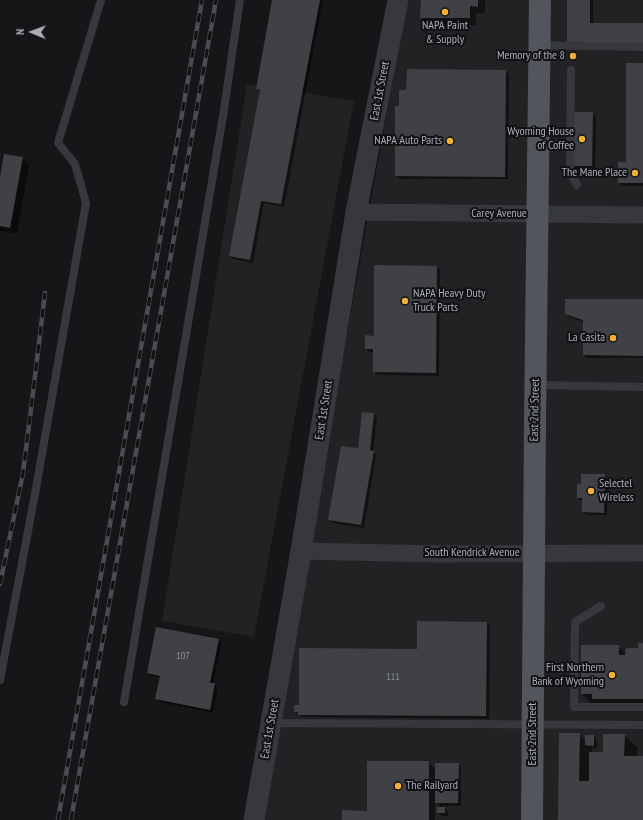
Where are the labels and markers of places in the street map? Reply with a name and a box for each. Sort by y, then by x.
marker: NAPA Paint & Supply [440,7,450,17]
place label: NAPA Paint & Supply [422,19,468,47]
place label: Memory of the 8 [497,49,565,63]
marker: Memory of the 8 [568,51,578,61]
place label: Wyoming House of Coffee [507,125,574,153]
place label: NAPA Auto Parts [374,134,442,148]
marker: Wyoming House of Coffee [577,134,587,144]
marker: NAPA Auto Parts [445,136,455,146]
place label: The Mane Place [562,166,627,180]
marker: The Mane Place [630,168,640,178]
place label: NAPA Heavy Duty Truck Parts [413,287,485,315]
marker: NAPA Heavy Duty Truck Parts [400,296,410,306]
place label: La Casita [568,331,605,345]
marker: La Casita [608,333,618,343]
place label: Selectel Wireless [599,477,634,505]
marker: Selectel Wireless [586,486,596,496]
place label: First Northern Bank of Wyoming [532,661,604,689]
marker: First Northern Bank of Wyoming [607,670,617,680]
place label: The Railyard [406,779,458,793]
marker: The Railyard [393,781,403,791]

